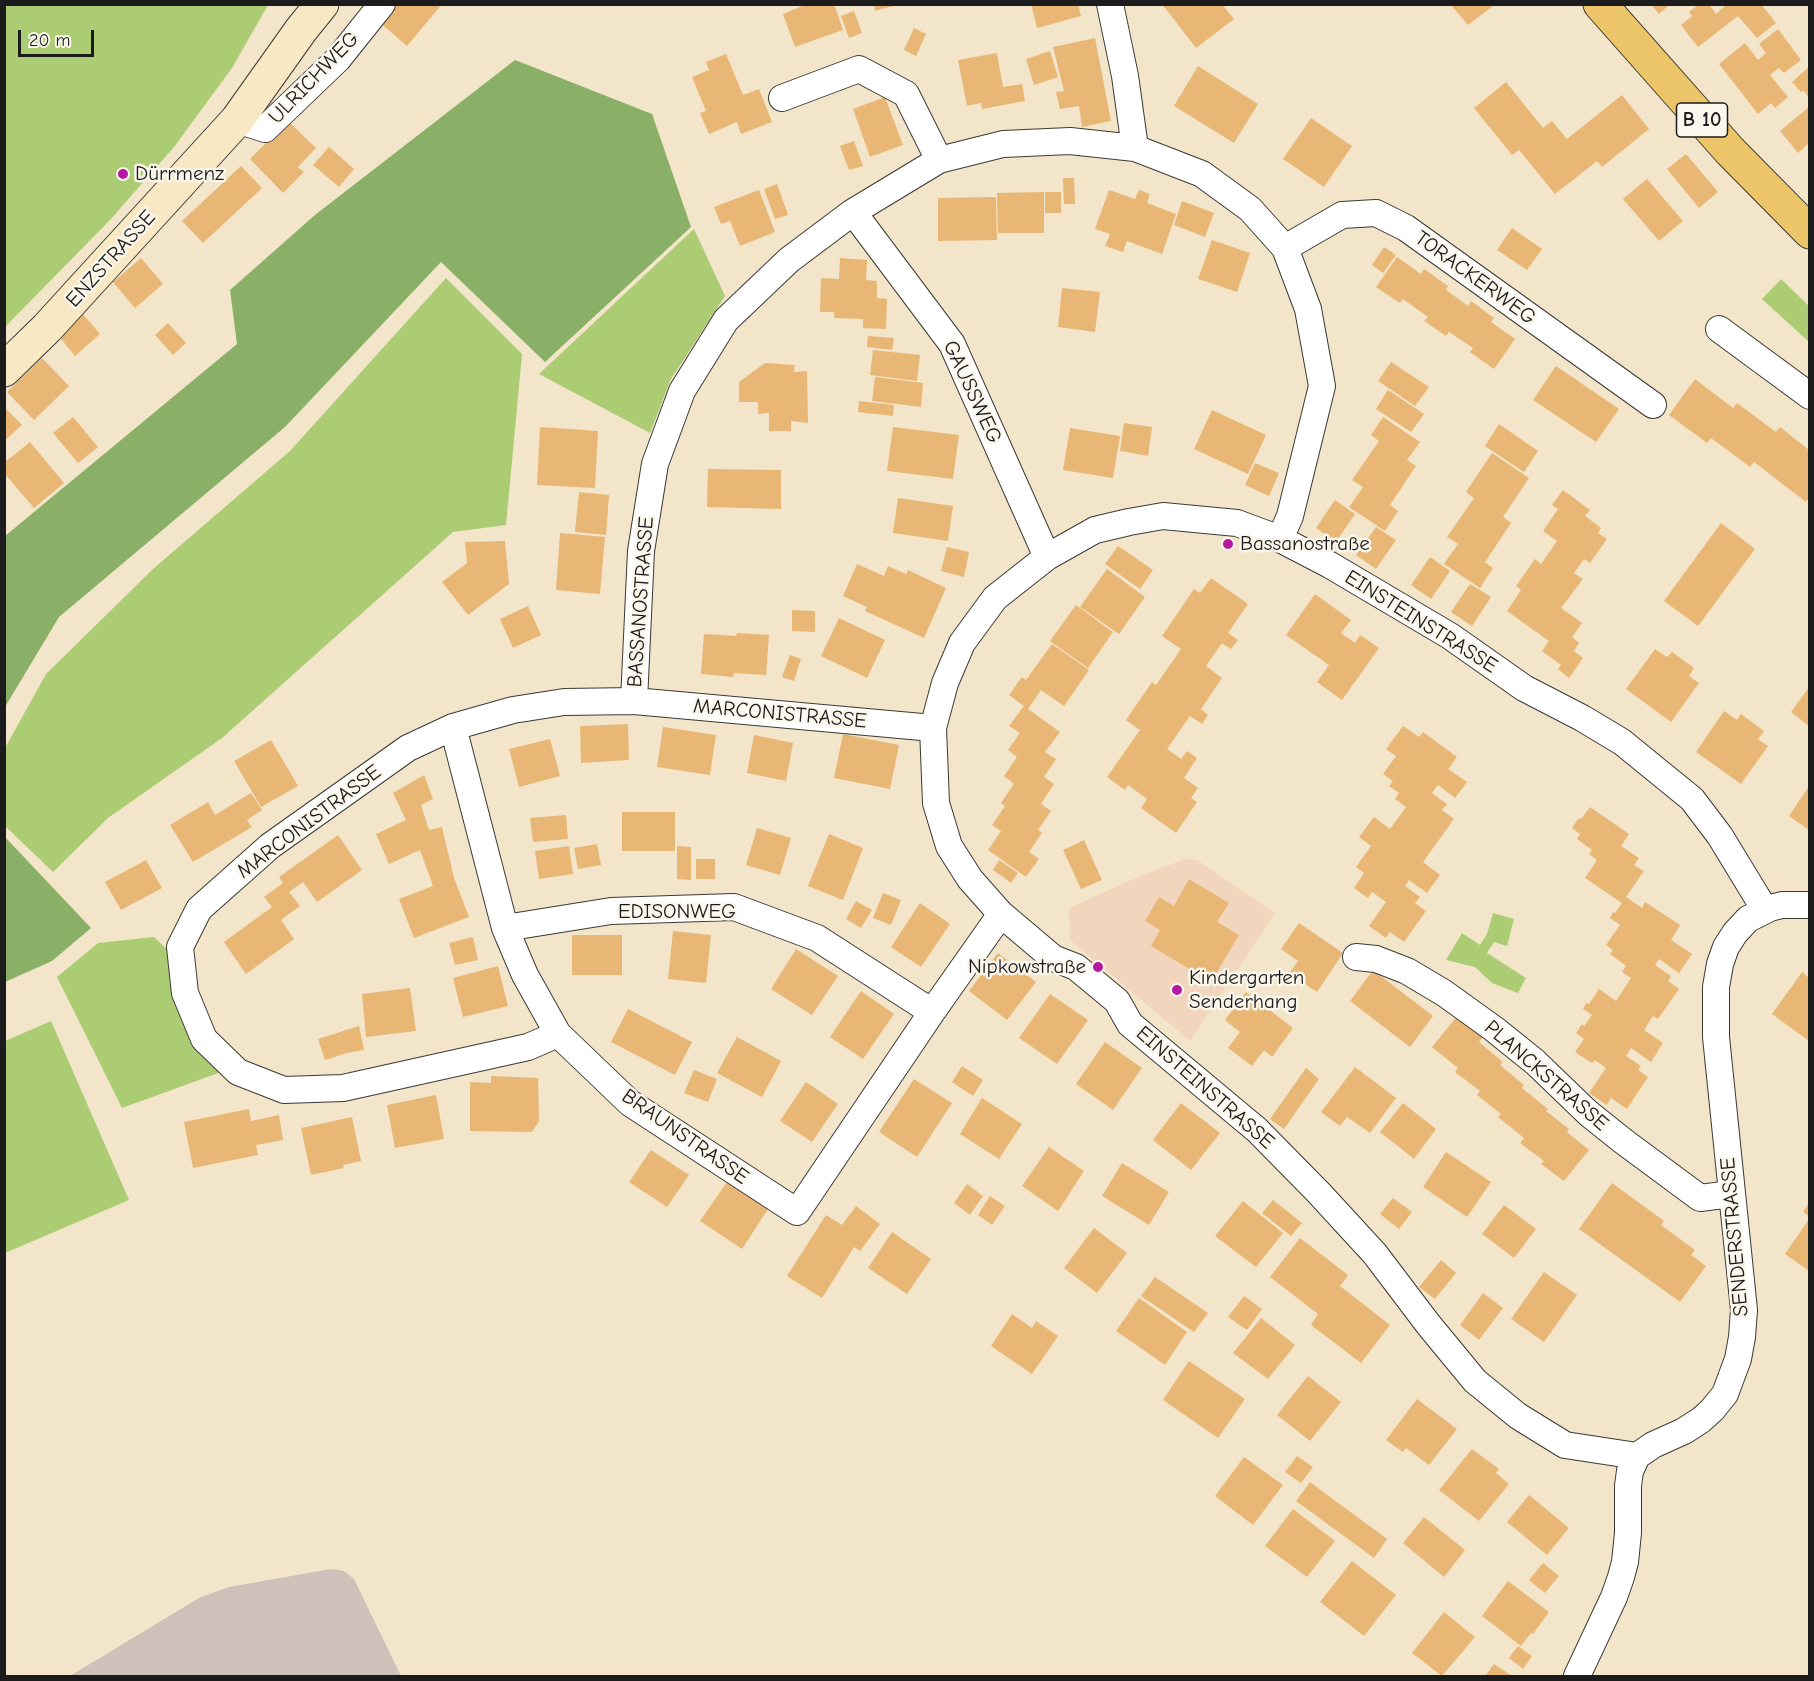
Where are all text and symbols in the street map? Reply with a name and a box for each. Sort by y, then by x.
scale bar [21,18,98,56]
street label: ULRICHWEG [264,26,364,130]
text: 20 m [29,30,70,51]
road number: B 10 [1676,103,1728,137]
place label: Dürrmenz [135,161,224,187]
marker: Dürrmenz [116,167,130,181]
street label: ENZSTRASSE [61,205,161,313]
street label: TORACKERWEG [1410,226,1540,330]
street label: GAUSSWEG [937,337,1007,447]
street label: BASSANOSTRASSE [622,516,660,688]
place label: Bassanostraße [1240,531,1370,557]
marker: Bassanostraße [1221,537,1235,551]
street label: EINSTEINSTRASSE [1340,565,1502,679]
street label: MARCONISTRASSE [692,694,868,734]
street label: MARCONISTRASSE [232,760,386,884]
street label: EDISONWEG [618,899,736,925]
place label: Nipkowstraße [968,954,1086,980]
marker: Nipkowstraße [1091,960,1105,974]
place label: Kindergarten Senderhang [1189,965,1304,1015]
marker: Kindergarten Senderhang [1170,983,1184,997]
street label: PLANCKSTRASSE [1479,1015,1613,1137]
street label: EINSTEINSTRASSE [1131,1021,1279,1155]
street label: BRAUNSTRASSE [617,1084,753,1190]
street label: SENDERSTRASSE [1715,1156,1755,1318]

